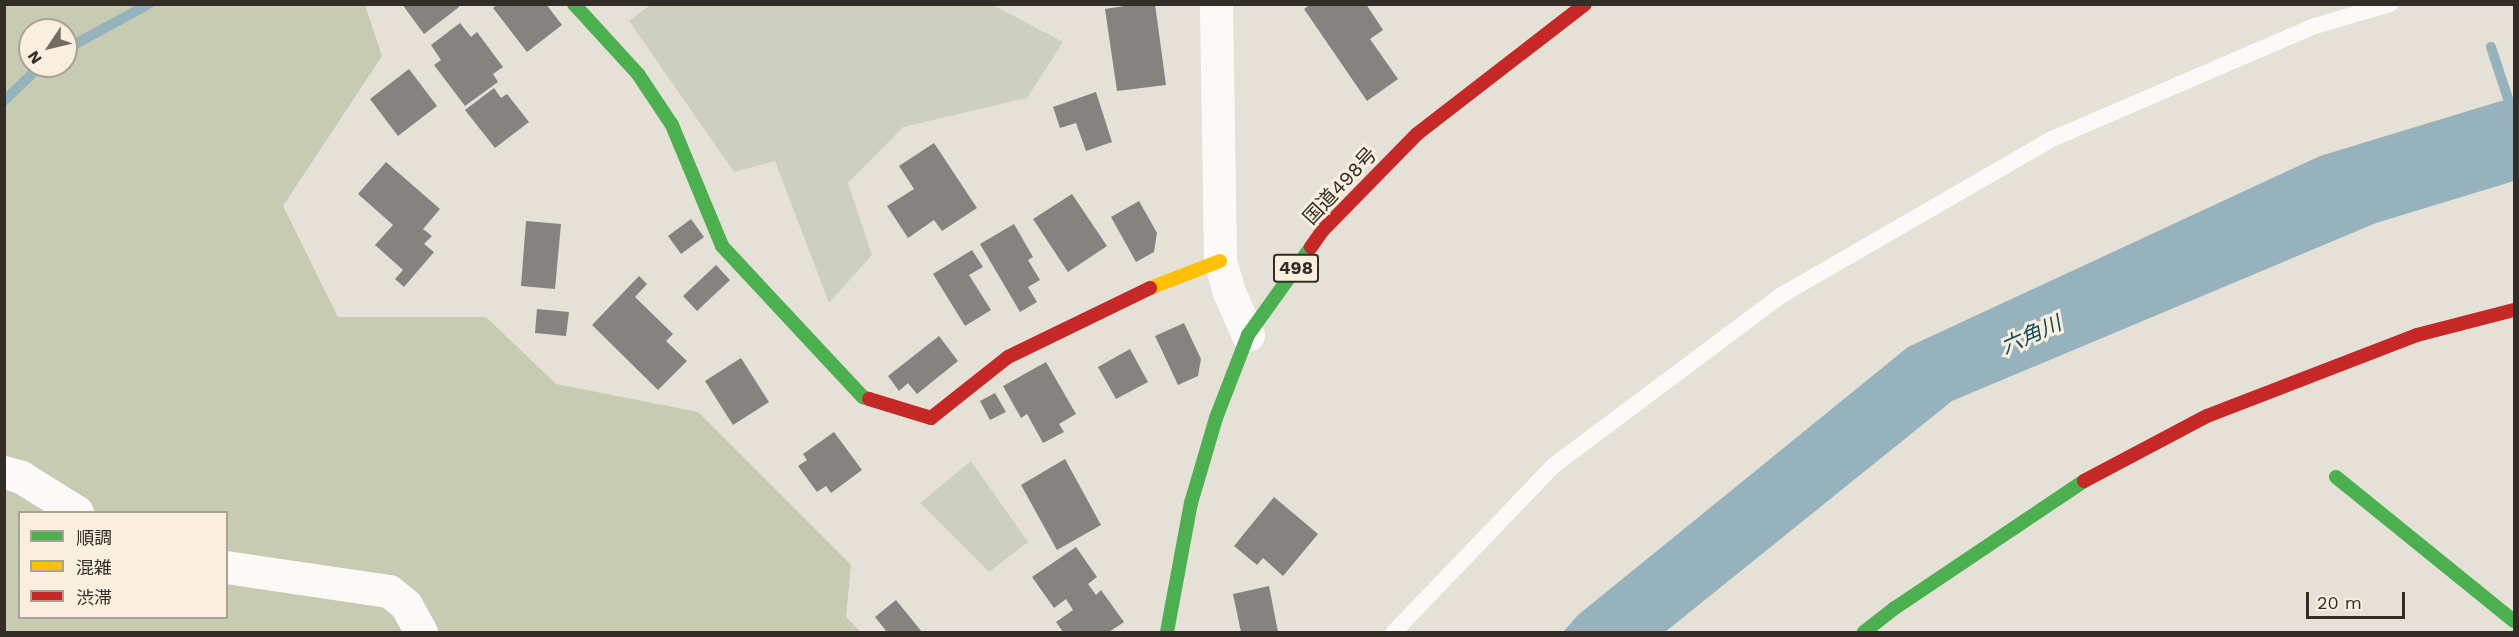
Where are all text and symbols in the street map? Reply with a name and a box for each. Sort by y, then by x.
north arrow [18,18,78,78]
text: N [23,47,46,68]
street label: 国道498号 [1298,142,1382,230]
road number: 498 [1272,253,1320,283]
water label: 六角川 [1997,311,2065,359]
legend [18,511,228,619]
text: 順調 [76,527,112,548]
text: 混雑 [76,557,112,578]
scale bar [2309,580,2408,618]
text: 渋滞 [76,587,112,608]
text: 20 m [2317,592,2362,613]

